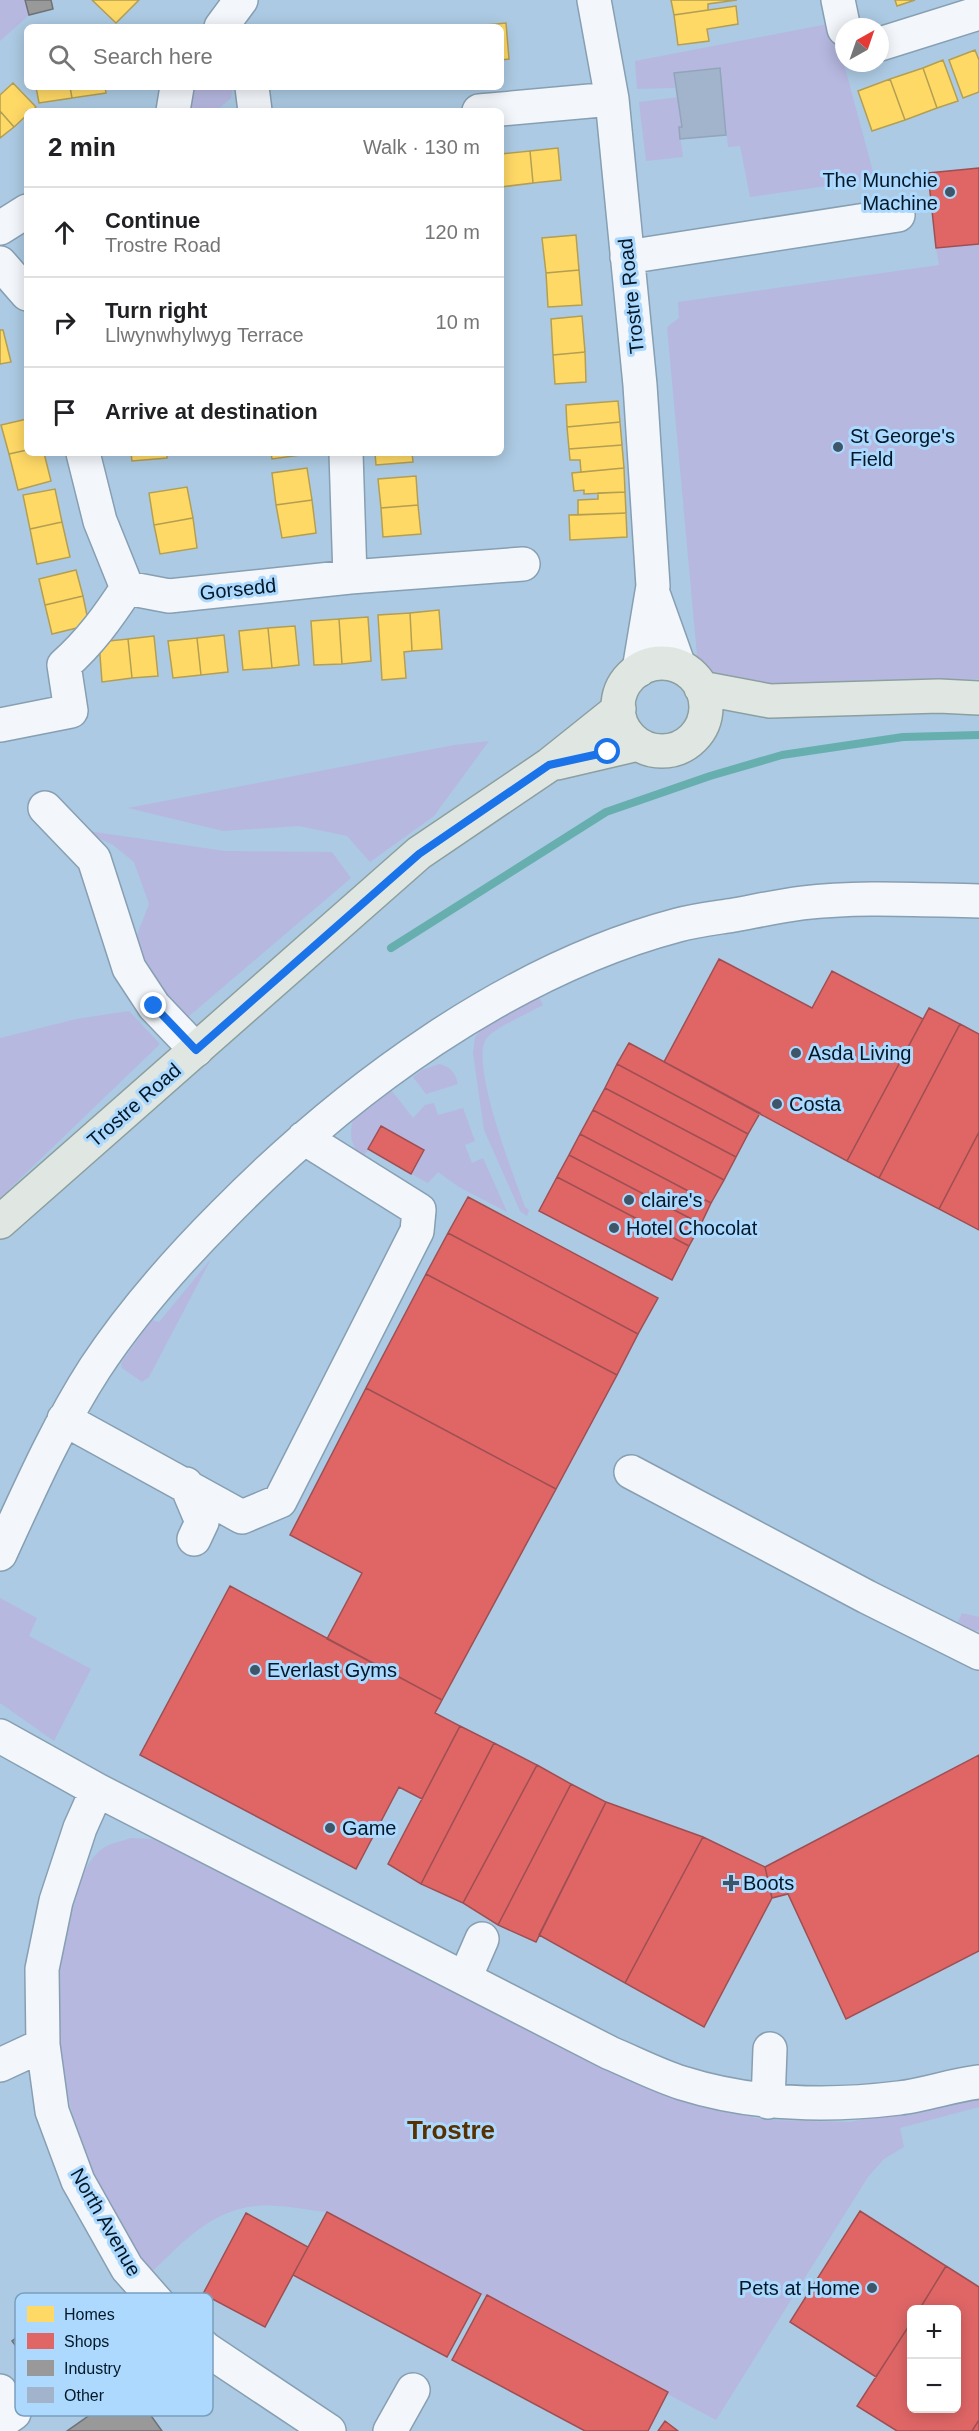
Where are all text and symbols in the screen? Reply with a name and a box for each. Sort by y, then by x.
north arrow [835,18,889,72]
search box [24,24,504,90]
icon: search [45,41,78,74]
text: Search here [93,44,213,69]
text: 2 min [48,132,116,162]
text: Walk · 130 m [363,136,480,158]
place label: The Munchie Machine [822,169,938,214]
marker: The Munchie Machine [943,185,957,199]
text: Continue [105,208,200,233]
icon: ahead [48,216,81,249]
text: 120 m [424,221,480,243]
text: Trostre Road [105,234,221,256]
street label: Trostre Road [614,237,648,355]
text: Turn right [105,298,207,323]
icon: right [48,306,81,339]
text: 10 m [436,311,480,333]
text: Llwynwhylwyg Terrace [105,324,304,346]
icon: arrive [48,396,81,429]
text: Arrive at destination [105,399,318,424]
place label: St George's Field [850,425,955,470]
marker: St George's Field [831,440,845,454]
street label: Gorsedd [199,574,277,604]
route start [594,738,620,764]
route end [140,992,166,1018]
place label: Asda Living [808,1042,911,1064]
marker: Asda Living [789,1046,803,1060]
street label: Trostre Road [83,1059,185,1151]
place label: Costa [789,1093,842,1115]
marker: Costa [770,1097,784,1111]
place label: claire's [641,1189,703,1211]
marker: claire's [622,1193,636,1207]
place label: Hotel Chocolat [626,1217,758,1239]
marker: Hotel Chocolat [607,1221,621,1235]
place label: Everlast Gyms [267,1659,397,1681]
marker: Everlast Gyms [248,1663,262,1677]
place label: Game [342,1817,396,1839]
marker: Game [323,1821,337,1835]
place label: Boots [743,1872,794,1894]
marker: Boots [724,1876,738,1890]
district label: Trostre [407,2115,495,2145]
street label: North Avenue [66,2164,146,2280]
place label: Pets at Home [739,2277,860,2299]
marker: Pets at Home [865,2281,879,2295]
legend [15,2293,213,2416]
map controls [907,2305,961,2413]
button: + [907,2305,961,2359]
text: Homes [64,2306,115,2323]
text: Shops [64,2333,109,2350]
button: − [907,2359,961,2413]
text: Industry [64,2360,121,2377]
text: Other [64,2387,105,2404]

